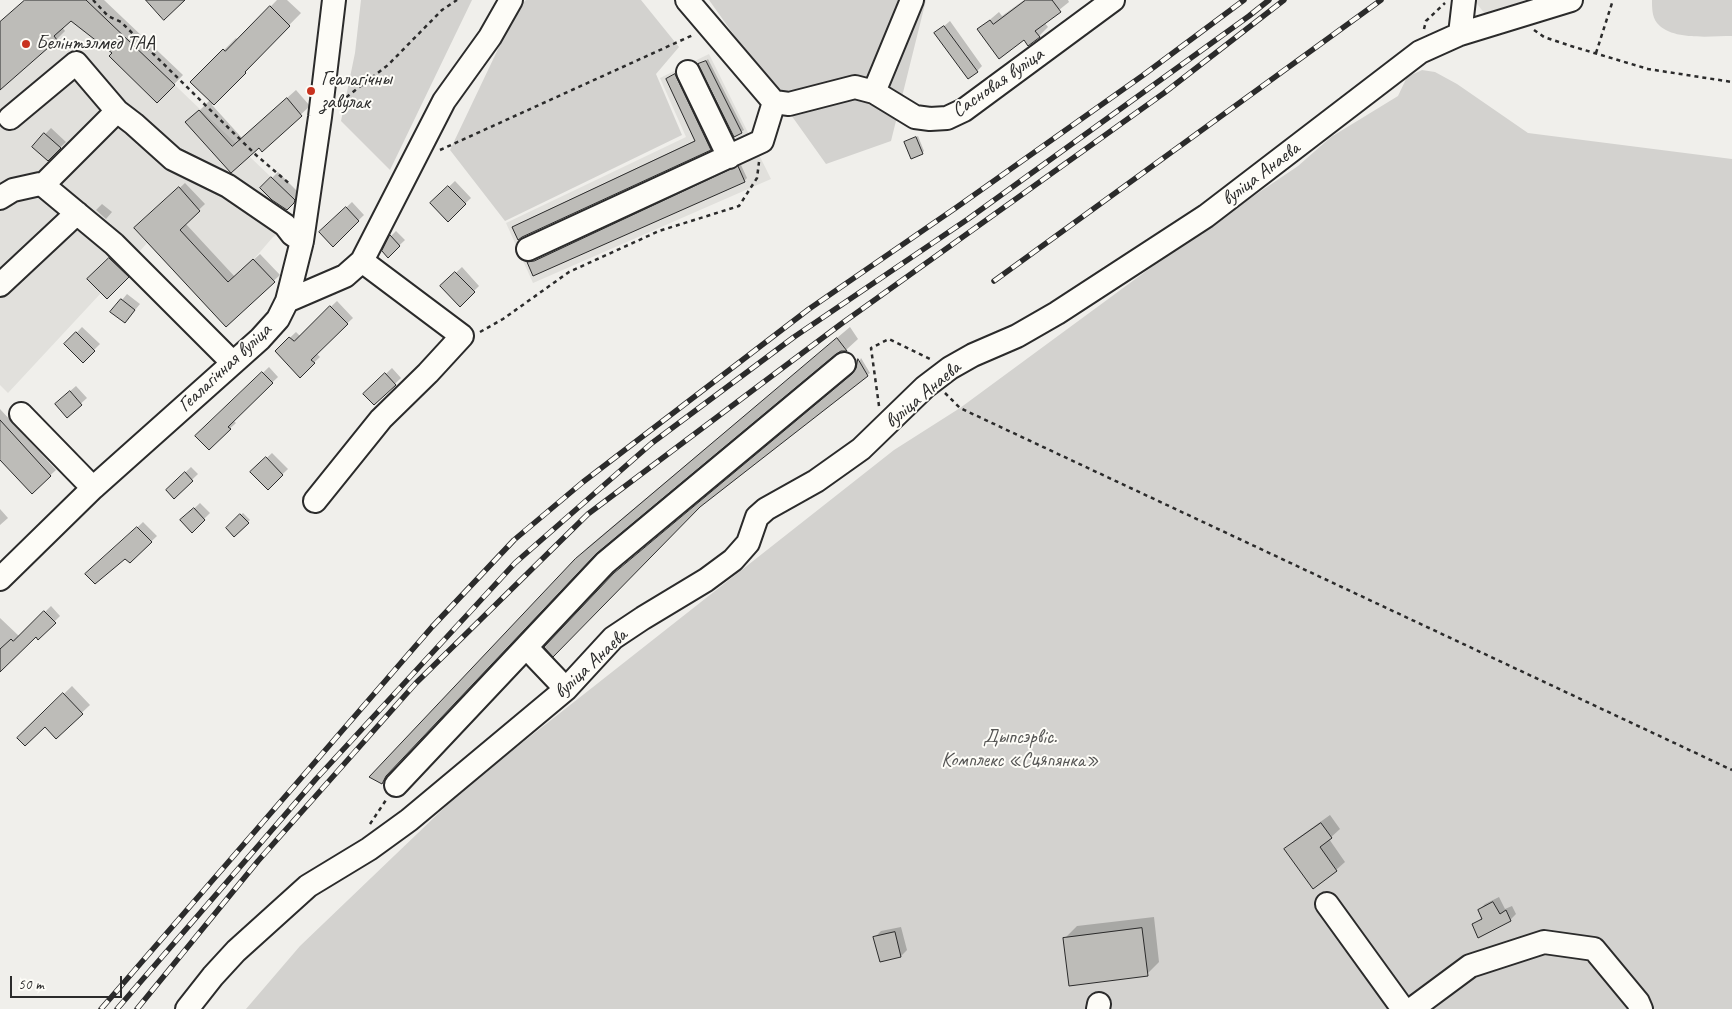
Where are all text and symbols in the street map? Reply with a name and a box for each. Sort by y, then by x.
place label: Белінтэлмед ТАА [36,32,155,56]
marker: Белінтэлмед ТАА [20,38,32,50]
street label: Сасновая вуліца [948,43,1048,123]
place label: Геалагічны завулак [321,68,392,115]
marker: Геалагічны завулак [305,85,317,97]
street label: вуліца Анаева [1217,137,1305,211]
street label: Геалагічная вуліца [173,319,277,417]
street label: вуліца Анаева [880,356,966,434]
street label: вуліца Анаева [549,624,633,704]
park label: Дыпсэрвіс. Комплекс «Сцяпянка» [941,726,1099,773]
scale bar [12,966,125,998]
text: 50 m [18,975,44,994]

